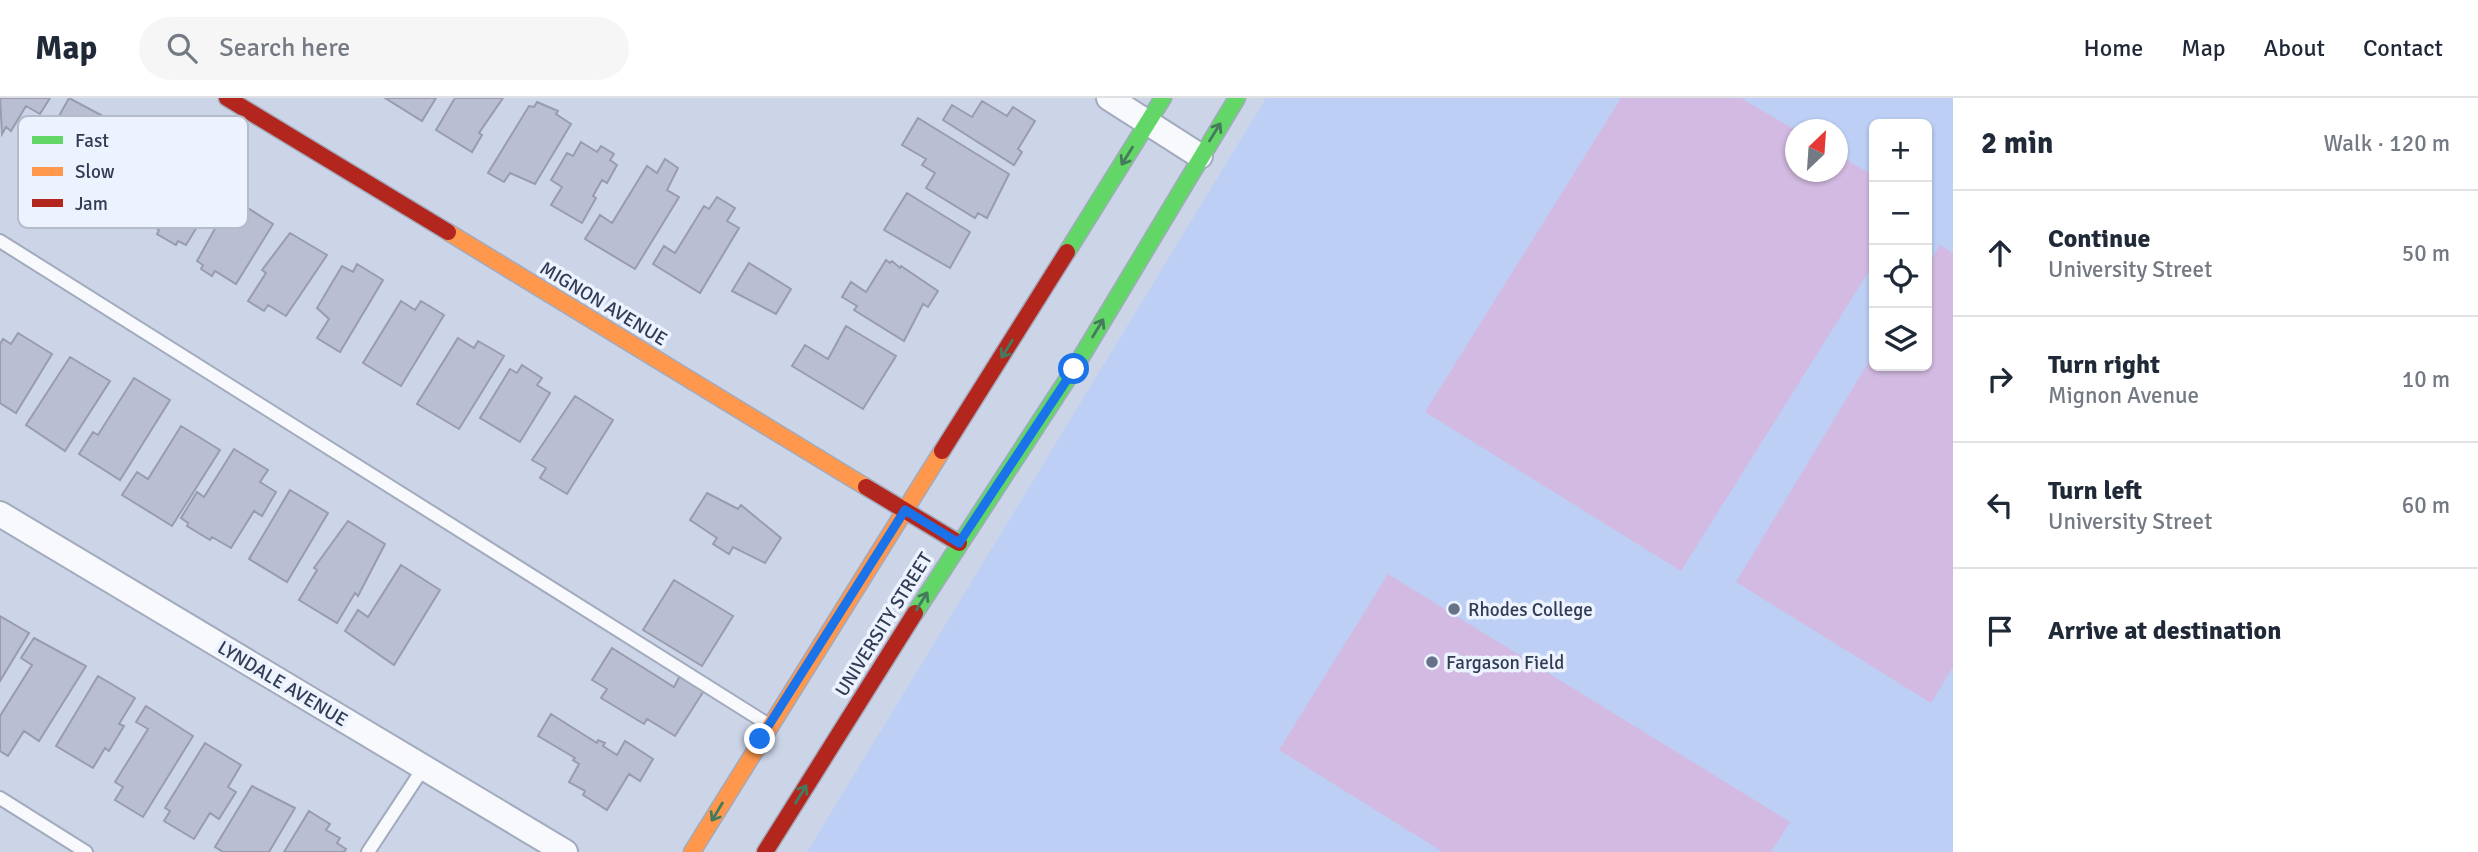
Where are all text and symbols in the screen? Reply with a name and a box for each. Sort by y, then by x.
search box [139,17,629,80]
text: Map [35,28,97,69]
icon: search [163,29,201,67]
text: Search here [219,32,350,64]
text: Home [2083,33,2143,63]
text: Map [2181,33,2226,63]
text: About [2264,33,2325,63]
text: Contact [2363,33,2443,63]
legend [18,116,248,228]
north arrow [1785,119,1848,182]
map controls [1869,119,1932,371]
button: + [1869,119,1932,182]
one-way arrow [1208,123,1222,143]
text: 2 min [1981,125,2053,162]
text: Fast [75,129,109,153]
text: Walk · 120 m [2324,129,2450,158]
one-way arrow [1119,146,1134,165]
text: Slow [75,160,115,184]
button: − [1869,182,1932,245]
text: Jam [75,192,108,216]
text: Continue [2048,223,2150,255]
icon: ahead [1981,234,2019,272]
text: 50 m [2402,239,2450,268]
button: locate [1869,245,1932,308]
text: University Street [2048,255,2212,284]
street label: MIGNON AVENUE [535,256,672,351]
button: layers [1869,308,1932,371]
one-way arrow [1092,318,1106,338]
one-way arrow [1000,339,1014,359]
text: Turn right [2048,349,2160,381]
route start [1058,353,1089,384]
icon: right [1981,360,2019,398]
text: 10 m [2402,365,2450,394]
text: Mignon Avenue [2048,381,2199,410]
text: Turn left [2048,475,2142,507]
icon: left [1981,486,2019,524]
text: 60 m [2402,491,2450,520]
text: University Street [2048,507,2212,536]
street label: UNIVERSITY STREET [830,548,938,701]
one-way arrow [915,592,929,612]
place label: Rhodes College [1468,598,1593,622]
marker: Rhodes College [1446,601,1462,617]
icon: arrive [1981,612,2019,650]
text: Arrive at destination [2048,615,2281,647]
street label: LYNDALE AVENUE [213,636,352,732]
place label: Fargason Field [1446,651,1564,675]
marker: Fargason Field [1424,654,1440,670]
route end [744,723,775,754]
one-way arrow [794,784,808,804]
one-way arrow [709,801,723,821]

